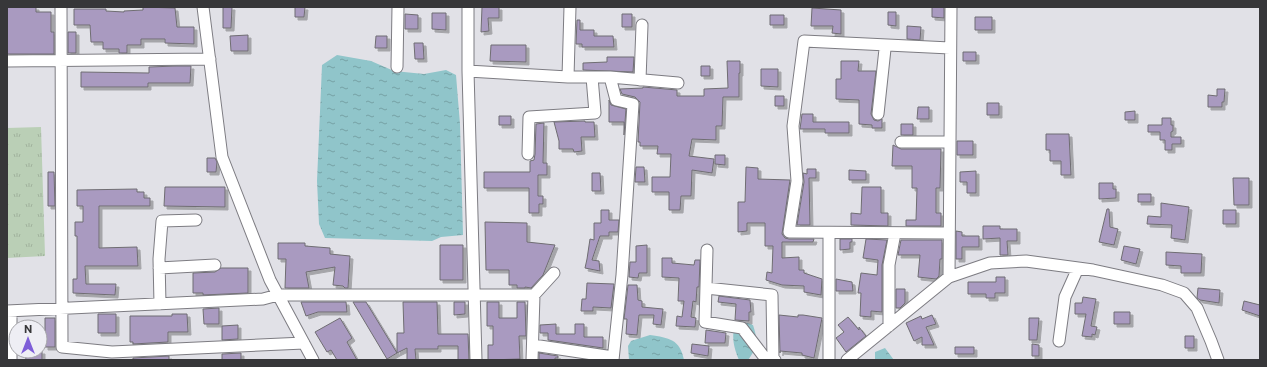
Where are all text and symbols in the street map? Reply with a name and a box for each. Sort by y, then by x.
north arrow [8,319,48,359]
text: N [24,322,32,335]

